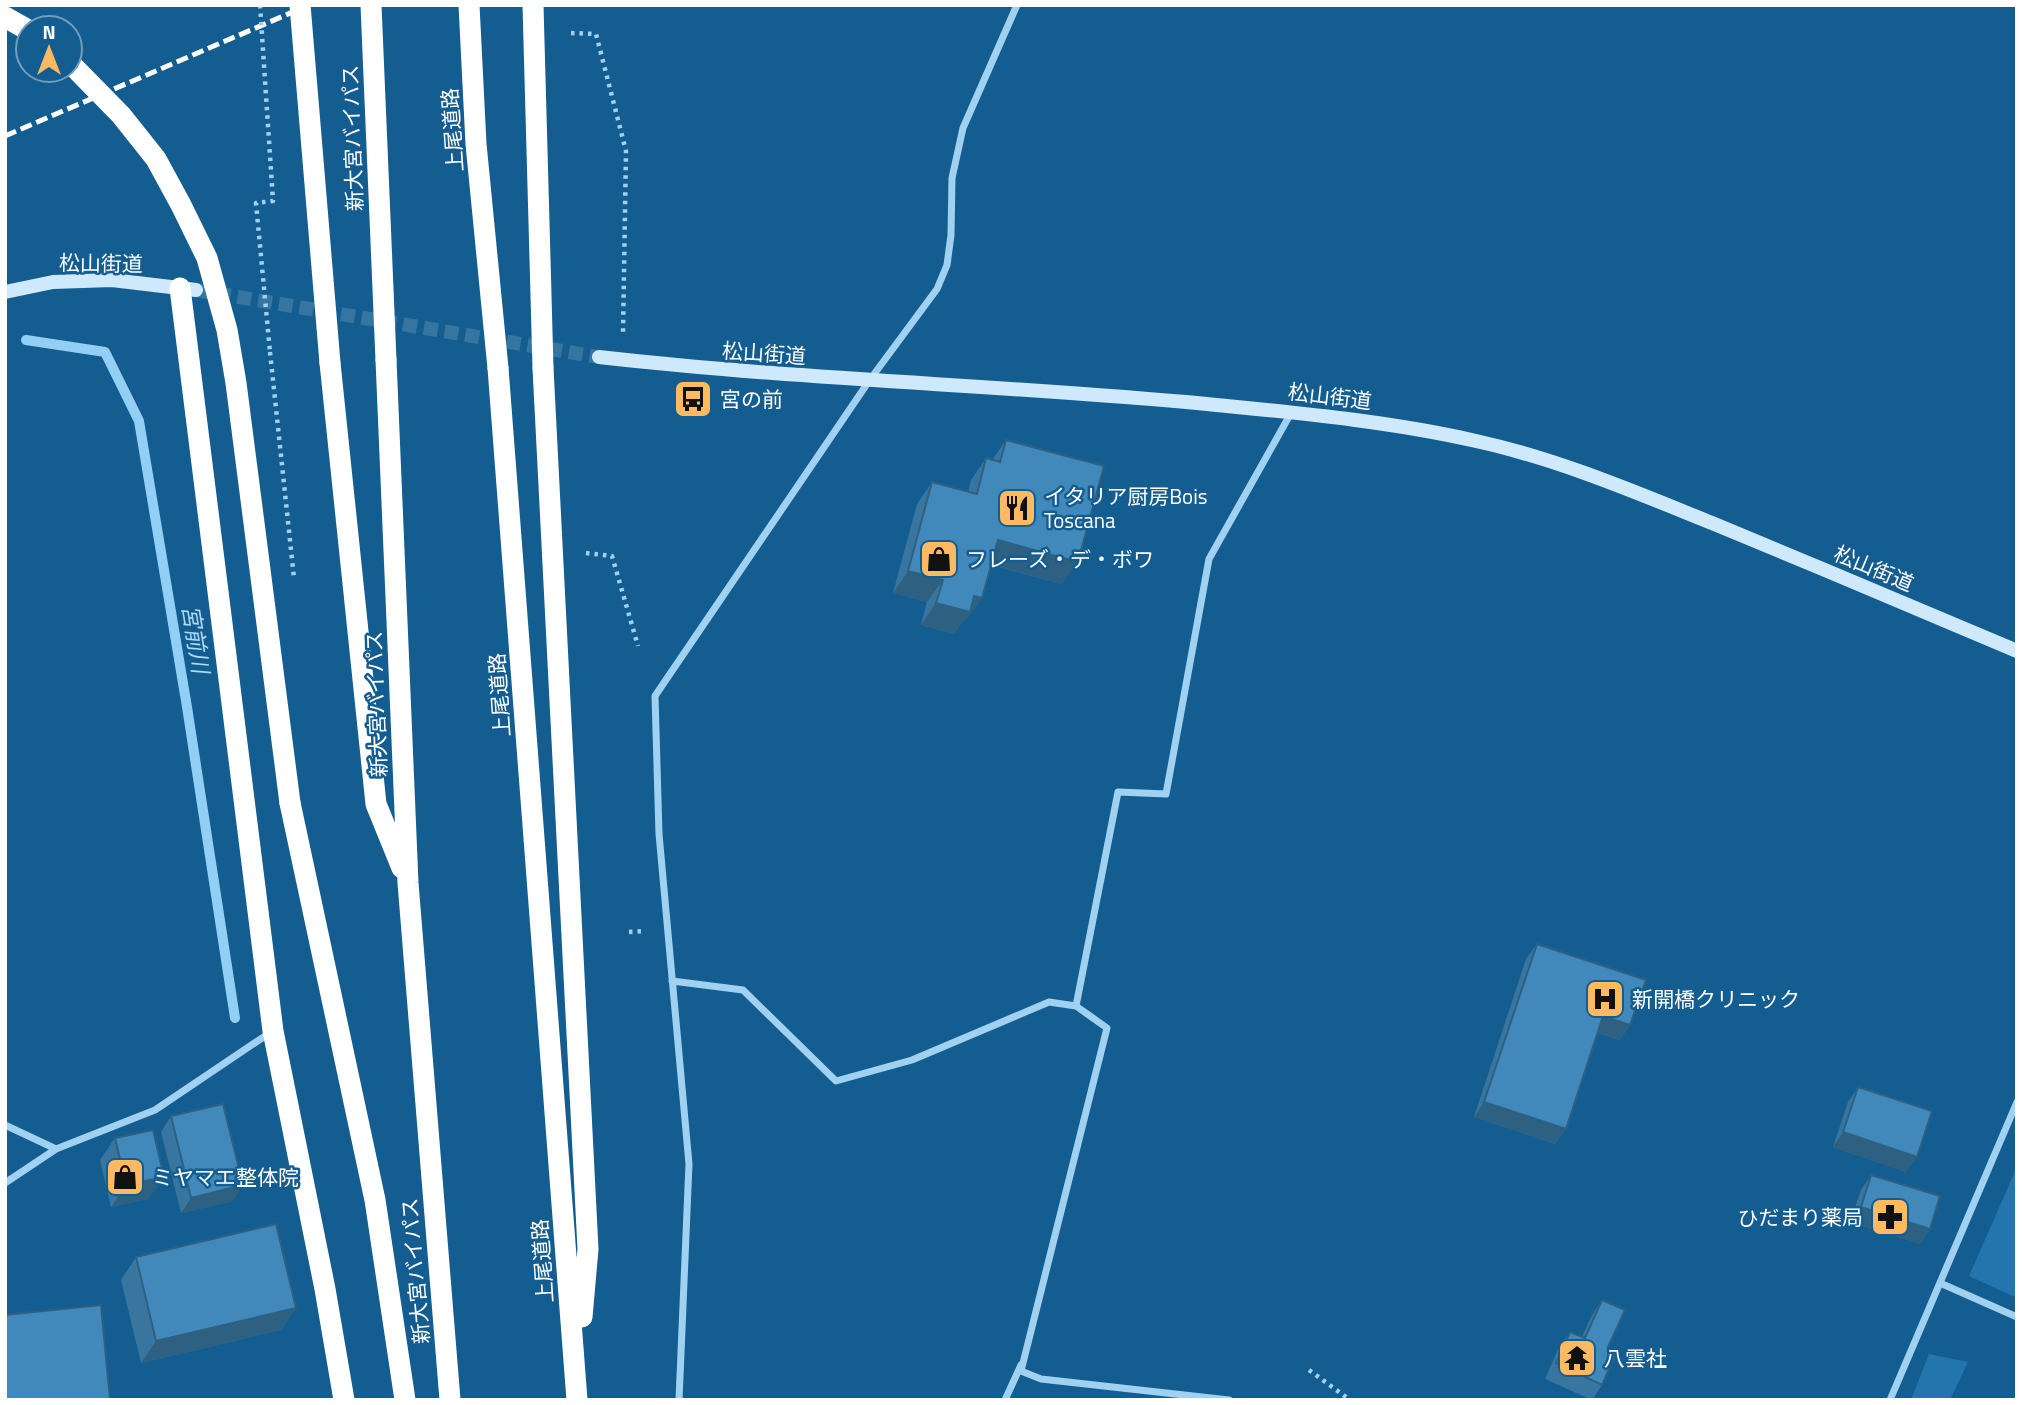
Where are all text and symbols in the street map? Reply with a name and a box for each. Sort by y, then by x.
north arrow [14,14,84,84]
text: N [42,17,56,46]
street label: 新大宮バイパス [333,64,371,212]
street label: 上尾道路 [433,87,471,173]
street label: 松山街道 [59,246,143,280]
street label: 松山街道 [721,334,807,372]
street label: 松山街道 [1286,375,1374,417]
bus stop icon: 宮の前 [672,378,714,420]
place label: 宮の前 [720,383,783,415]
place label: イタリア厨房Bois Toscana [1044,480,1208,536]
restaurant icon: イタリア厨房Bois Toscana [996,487,1038,529]
street label: 松山街道 [1829,537,1919,599]
shop icon: フレーズ・デ・ボワ [918,538,960,580]
place label: フレーズ・デ・ボワ [966,543,1154,575]
water label: 宮前川 [173,602,219,679]
street label: 新大宮バイパス [357,630,395,778]
street label: 上尾道路 [480,652,518,738]
hospital icon: 新開橋クリニック [1584,978,1626,1020]
place label: 新開橋クリニック [1632,983,1800,1015]
shop icon: ミヤマエ整体院 [104,1156,146,1198]
place label: ミヤマエ整体院 [152,1161,299,1193]
pharmacy icon: ひだまり薬局 [1869,1196,1911,1238]
street label: 新大宮バイパス [393,1197,437,1345]
place label: ひだまり薬局 [1737,1201,1863,1233]
street label: 上尾道路 [523,1218,561,1304]
temple icon: 八雲社 [1556,1337,1598,1379]
place label: 八雲社 [1604,1342,1667,1374]

